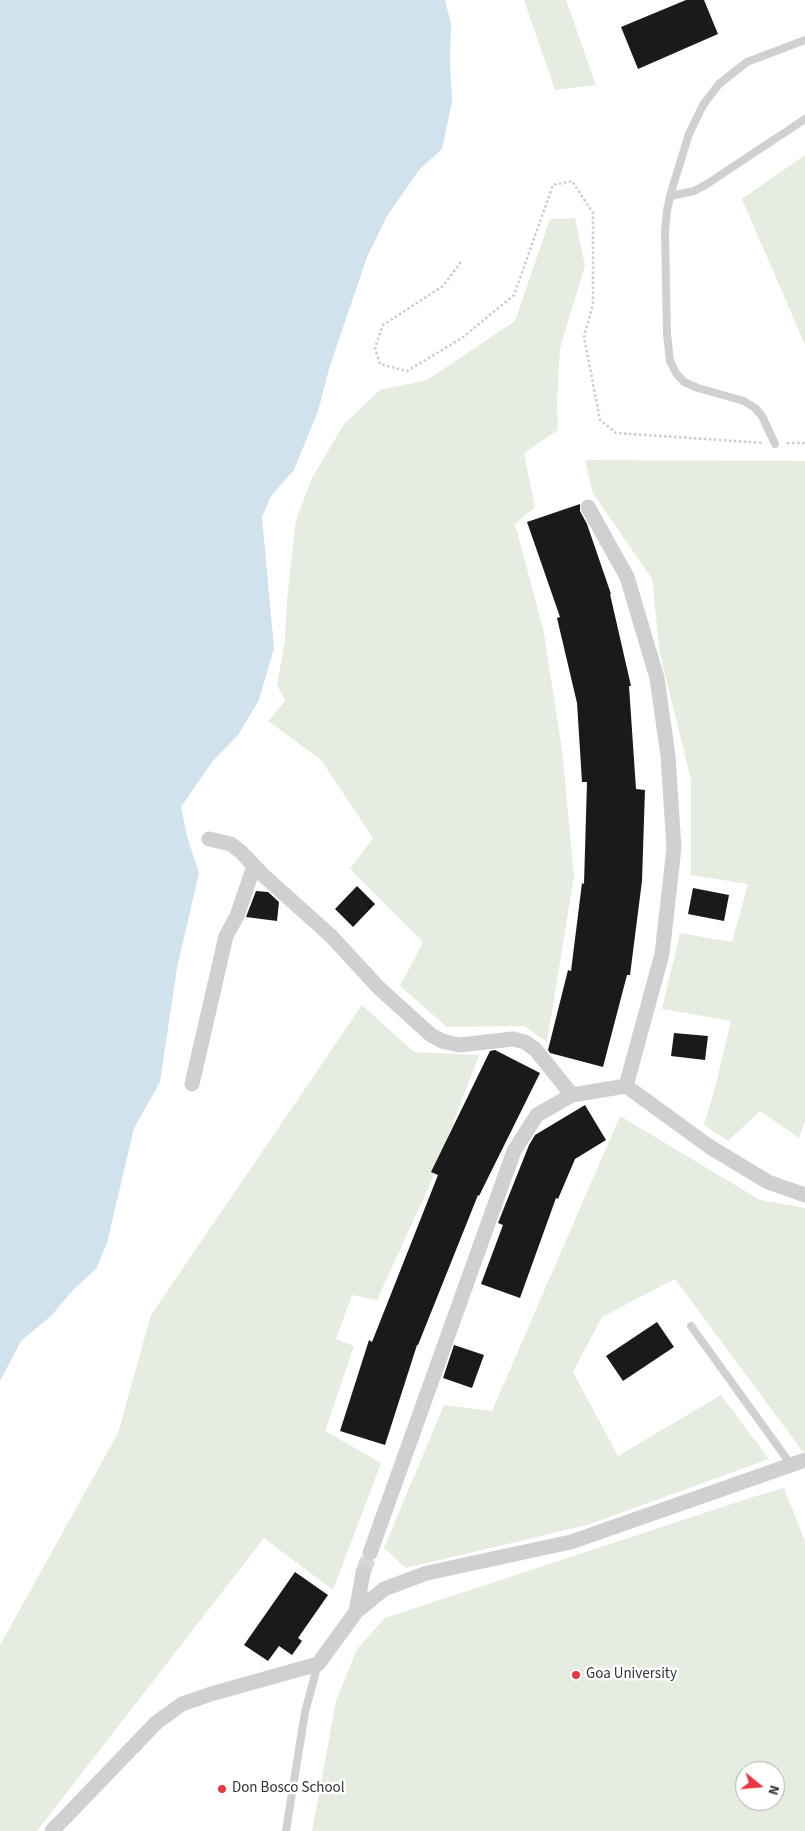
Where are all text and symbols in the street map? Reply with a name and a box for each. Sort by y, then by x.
place label: Goa University [586,1666,677,1684]
marker: Goa University [570,1669,582,1681]
north arrow [735,1761,785,1811]
place label: Don Bosco School [232,1780,345,1798]
marker: Don Bosco School [216,1783,228,1795]
text: N [762,1783,784,1797]

